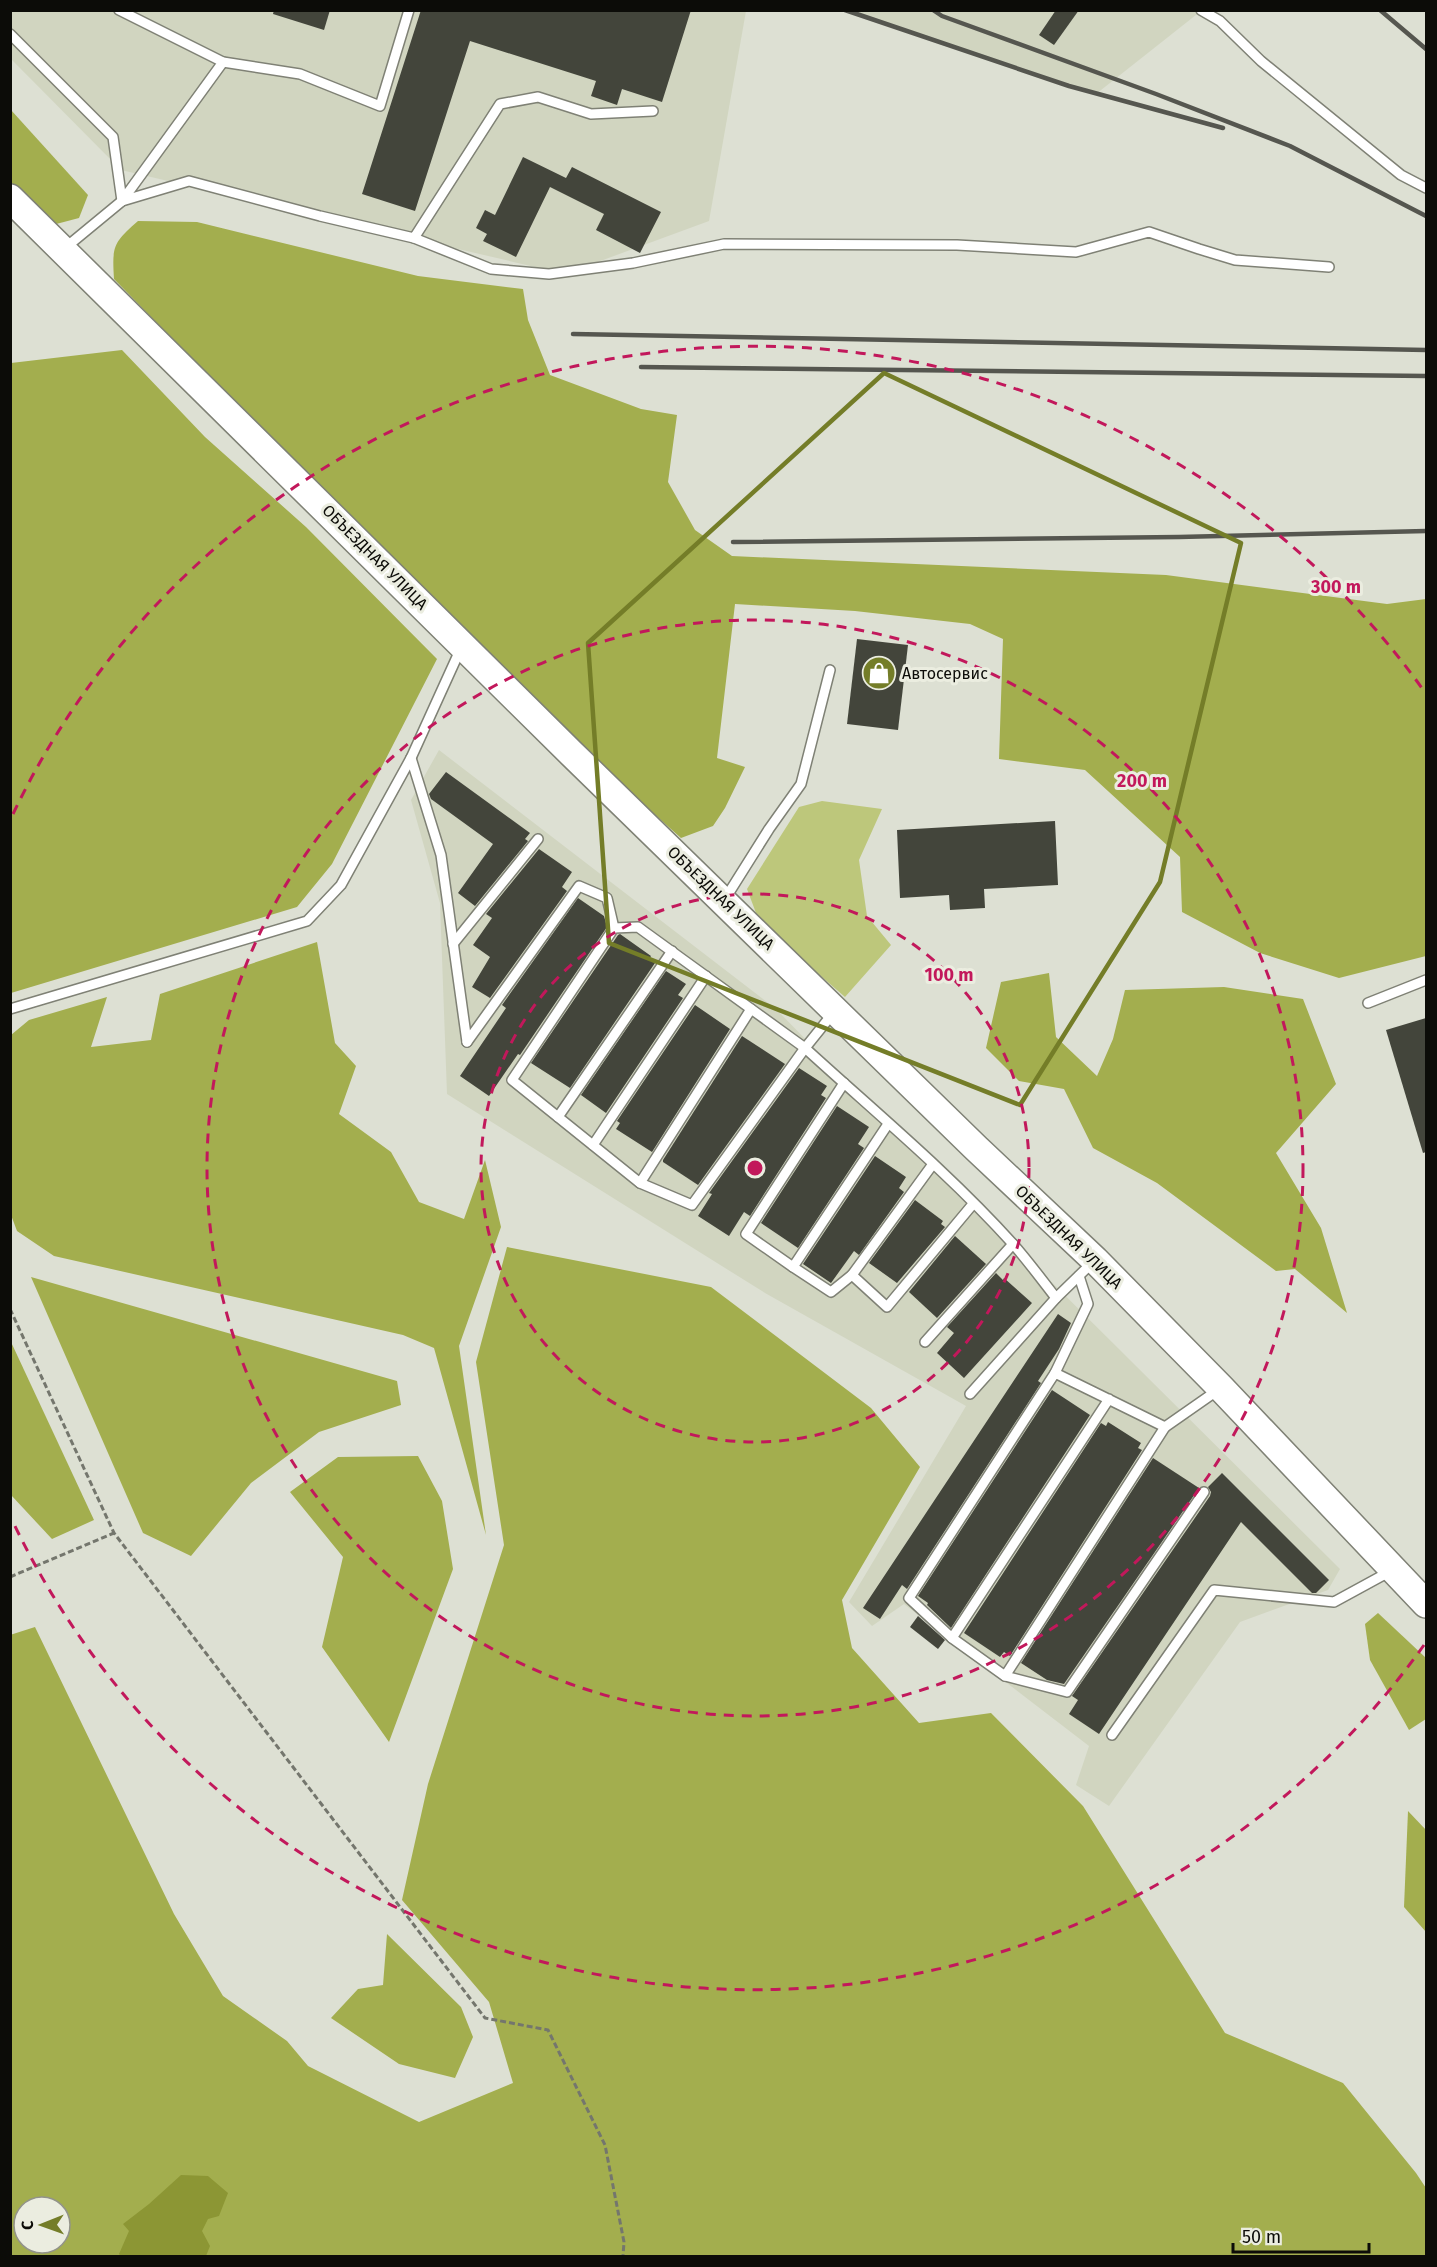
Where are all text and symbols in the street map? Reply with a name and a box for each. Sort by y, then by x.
street label: ОБЪЕЗДНАЯ УЛИЦА [319,501,432,614]
text: 300 m [1310,576,1361,598]
shop icon: Автосервис [861,655,897,691]
place label: Автосервис [902,664,988,683]
text: 200 m [1117,770,1167,792]
street label: ОБЪЕЗДНАЯ УЛИЦА [664,842,779,954]
text: 100 m [925,964,973,986]
centre of rings [745,1158,765,1178]
street label: ОБЪЕЗДНАЯ УЛИЦА [1012,1181,1127,1293]
north arrow [12,2195,72,2255]
scale bar [1233,2216,1370,2254]
text: С [18,2220,37,2230]
text: 50 m [1242,2226,1281,2248]

